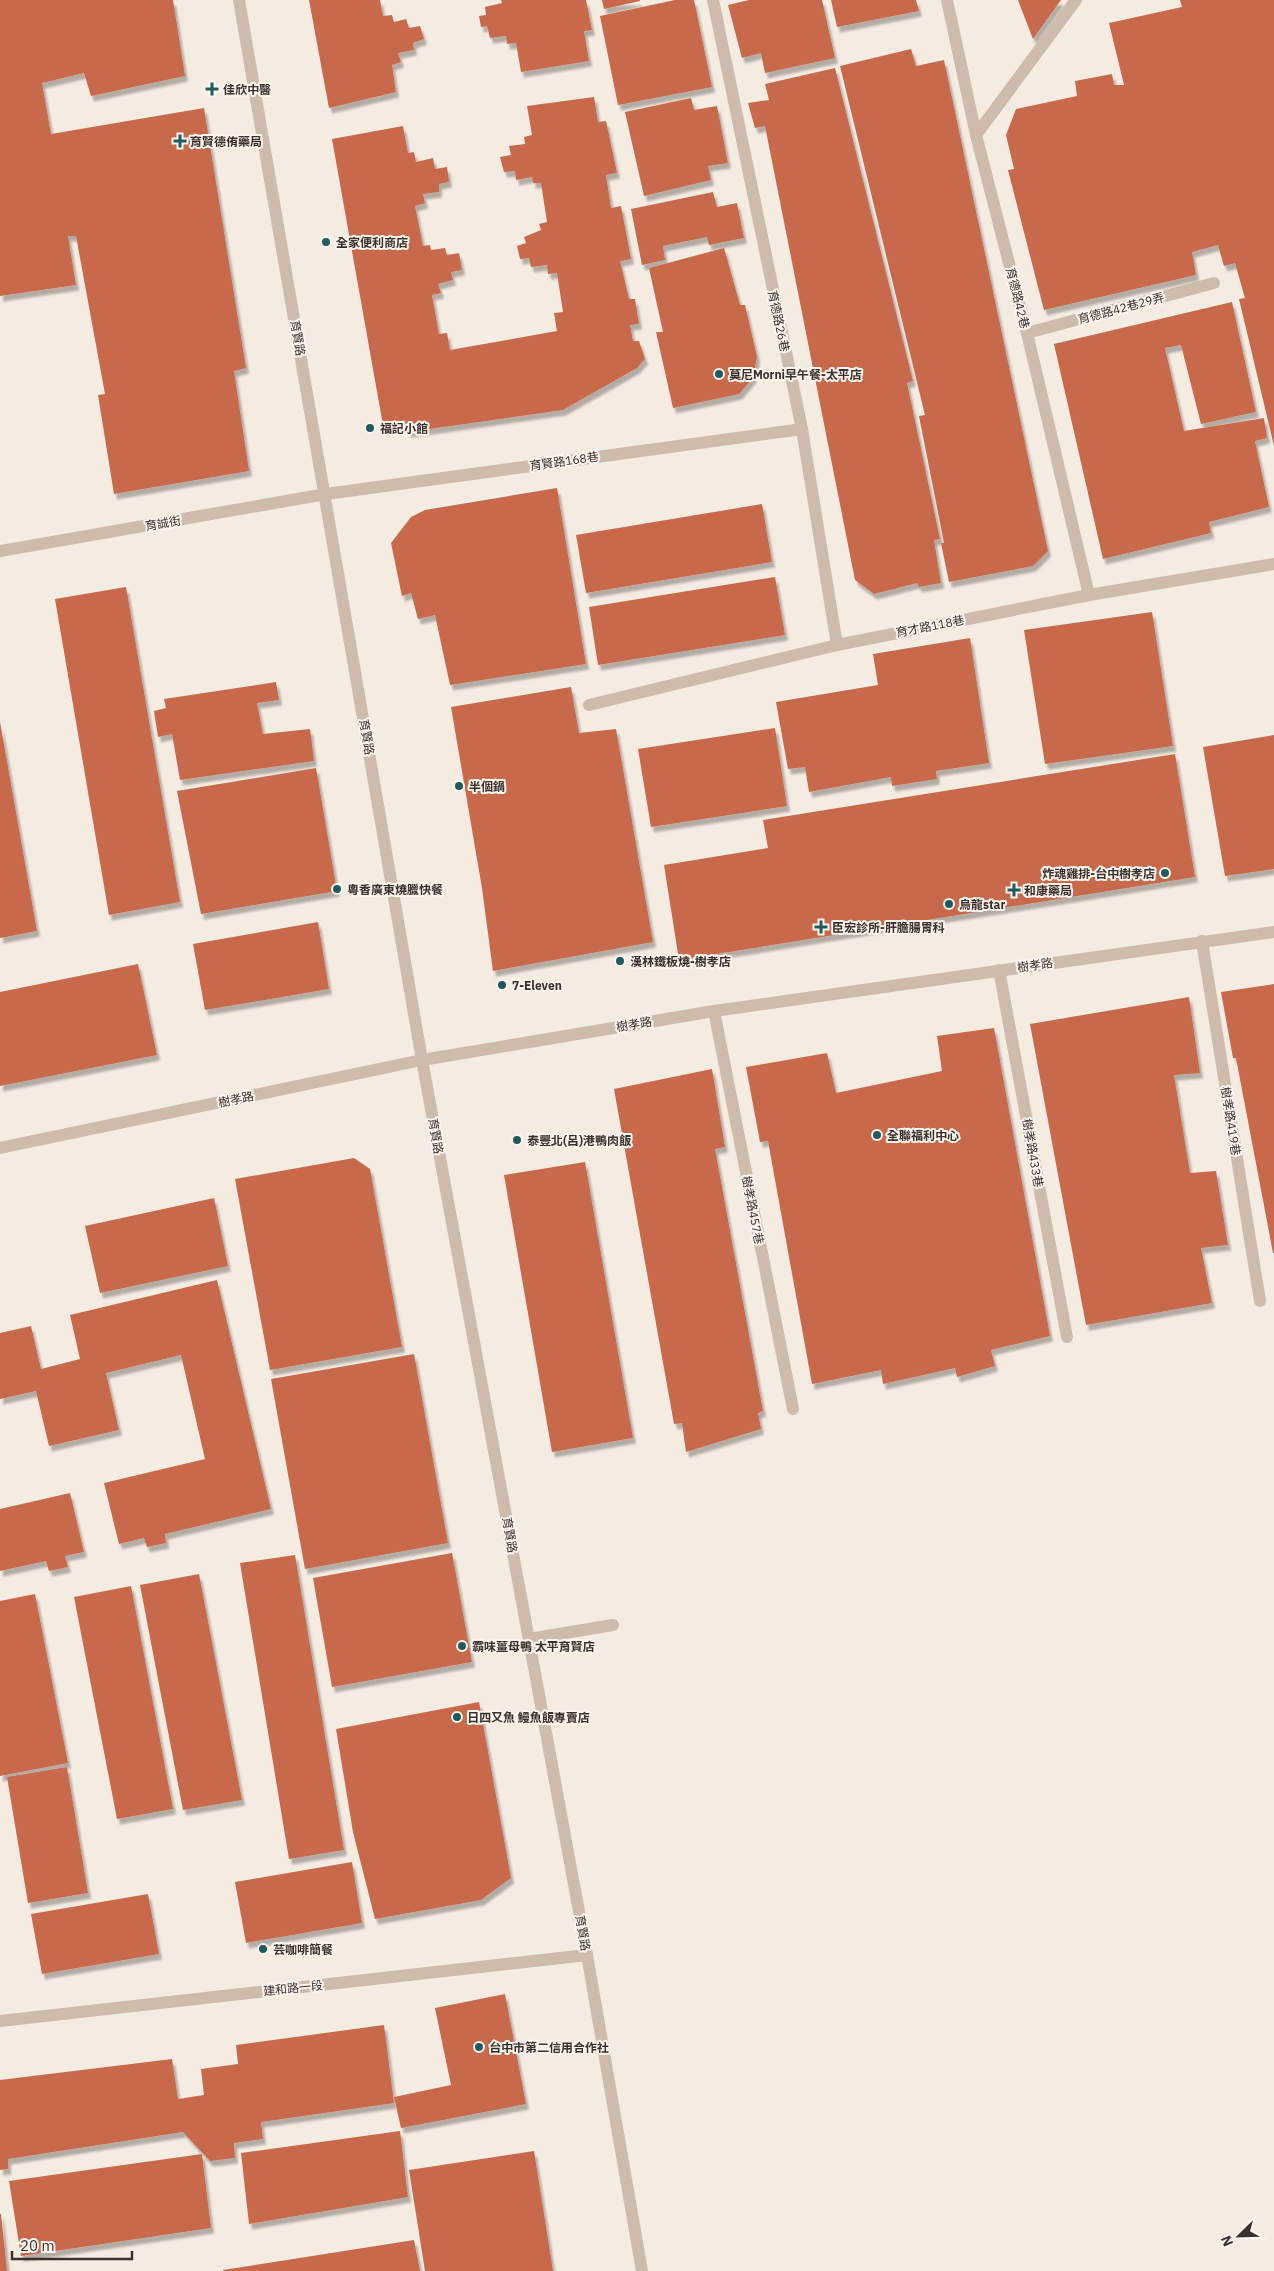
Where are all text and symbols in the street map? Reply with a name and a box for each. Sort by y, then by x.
marker: 佳欣中醫 [205,82,219,96]
place label: 佳欣中醫 [223,82,271,97]
place label: 育賢德侑藥局 [190,134,262,149]
marker: 育賢德侑藥局 [174,135,186,147]
place label: 全家便利商店 [336,235,408,250]
marker: 全家便利商店 [320,236,332,248]
street label: 育德路42巷 [1003,266,1033,330]
street label: 育德路26巷 [765,289,793,353]
street label: 育德路42巷29弄 [1076,289,1166,327]
street label: 育賢路 [287,319,309,357]
place label: 莫尼Morni早午餐-太平店 [729,367,862,382]
marker: 莫尼Morni早午餐-太平店 [713,368,725,380]
place label: 福記小館 [380,421,428,436]
marker: 福記小館 [364,422,376,434]
street label: 育賢路168巷 [528,449,600,473]
street label: 育誠街 [144,512,182,534]
street label: 育才路118巷 [894,612,966,640]
street label: 育賢路 [356,718,378,756]
place label: 半個鍋 [469,779,505,794]
marker: 半個鍋 [453,780,465,792]
place label: 炸魂雞排-台中樹孝店 [1042,866,1155,881]
marker: 炸魂雞排-台中樹孝店 [1159,867,1171,879]
place label: 粵香廣東燒臘快餐 [347,882,443,897]
marker: 粵香廣東燒臘快餐 [331,883,343,895]
place label: 和康藥局 [1024,883,1072,898]
marker: 和康藥局 [1008,884,1020,896]
place label: 烏龍star [959,897,1005,912]
marker: 烏龍star [943,898,955,910]
marker: 臣宏診所-肝膽腸胃科 [814,920,828,934]
place label: 臣宏診所-肝膽腸胃科 [832,920,945,935]
place label: 漢林鐵板燒-樹孝店 [630,954,731,969]
marker: 漢林鐵板燒-樹孝店 [614,955,626,967]
street label: 樹孝路 [1016,955,1054,975]
place label: 7-Eleven [512,978,562,993]
marker: 7-Eleven [496,979,508,991]
street label: 樹孝路 [615,1013,653,1035]
street label: 樹孝路419巷 [1218,1085,1244,1157]
street label: 樹孝路 [217,1088,255,1110]
street label: 育賢路 [425,1117,447,1155]
street label: 樹孝路433巷 [1020,1117,1046,1189]
place label: 全聯福利中心 [887,1128,959,1143]
marker: 全聯福利中心 [871,1129,883,1141]
place label: 泰豐北(呂)港鴨肉飯 [527,1133,632,1148]
marker: 泰豐北(呂)港鴨肉飯 [511,1134,523,1146]
street label: 樹孝路457巷 [739,1174,767,1246]
street label: 育賢路 [499,1516,521,1554]
place label: 霸味薑母鴨 太平育賢店 [472,1639,595,1654]
marker: 霸味薑母鴨 太平育賢店 [456,1640,468,1652]
place label: 日四又魚 鰻魚飯專賣店 [467,1710,590,1725]
marker: 日四又魚 鰻魚飯專賣店 [451,1711,463,1723]
street label: 育賢路 [572,1914,594,1952]
place label: 芸咖啡簡餐 [273,1942,333,1957]
marker: 芸咖啡簡餐 [257,1943,269,1955]
street label: 建和路一段 [262,1977,324,1999]
place label: 台中市第二信用合作社 [489,2040,609,2055]
marker: 台中市第二信用合作社 [473,2041,485,2053]
north arrow [1214,2211,1264,2261]
scale bar [12,2228,132,2260]
text: N [1217,2233,1237,2249]
text: 20 m [20,2236,55,2255]

